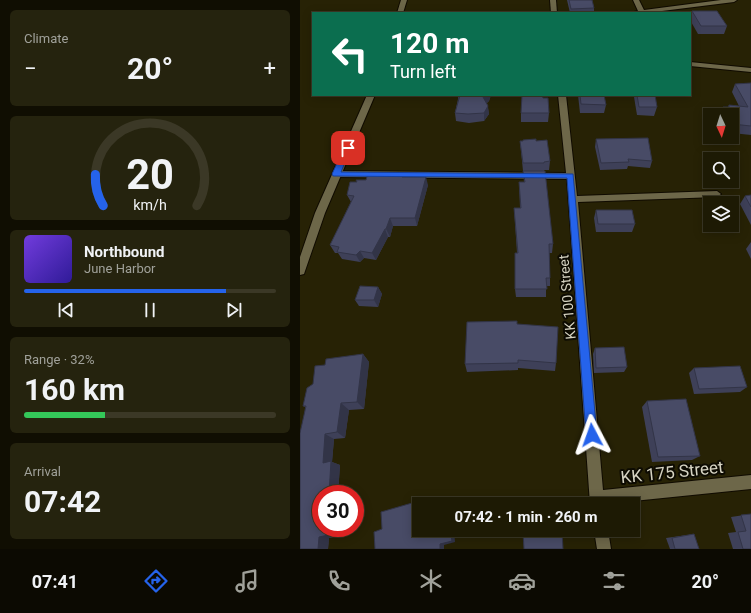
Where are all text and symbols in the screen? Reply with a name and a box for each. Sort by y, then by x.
text: 120 m [390,27,469,60]
icon: left [324,28,376,80]
text: Climate [24,31,68,46]
text: 20° [127,51,173,86]
text: − [24,56,37,81]
text: + [264,56,276,81]
text: Turn left [390,61,456,82]
north arrow [703,108,739,144]
map controls [703,108,739,232]
pin [331,131,365,165]
icon: arrive [337,137,359,159]
text: 20 [126,150,174,199]
button: search [703,152,739,188]
button: layers [703,196,739,232]
text: km/h [133,197,167,213]
text: Northbound [84,243,165,261]
street label: KK 100 Street [555,254,579,340]
text: June Harbor [84,261,156,276]
icon: previous [55,299,77,321]
icon: pause [139,299,161,321]
icon: next [223,299,245,321]
text: Range · 32% [24,352,94,367]
text: 160 km [24,372,125,407]
position arrow [571,414,613,456]
street label: KK 175 Street [620,457,724,487]
text: Arrival [24,464,61,479]
text: 07:42 [24,484,101,519]
speed limit sign: 30 [312,485,364,537]
text: 07:42 · 1 min · 260 m [455,508,597,526]
icon: directions [142,567,170,595]
icon: music [233,567,261,595]
icon: phone [325,567,353,595]
icon: climate [417,567,445,595]
icon: car [508,567,536,595]
icon: filters [600,567,628,595]
text: 07:41 [32,571,78,592]
text: 20° [691,571,719,592]

